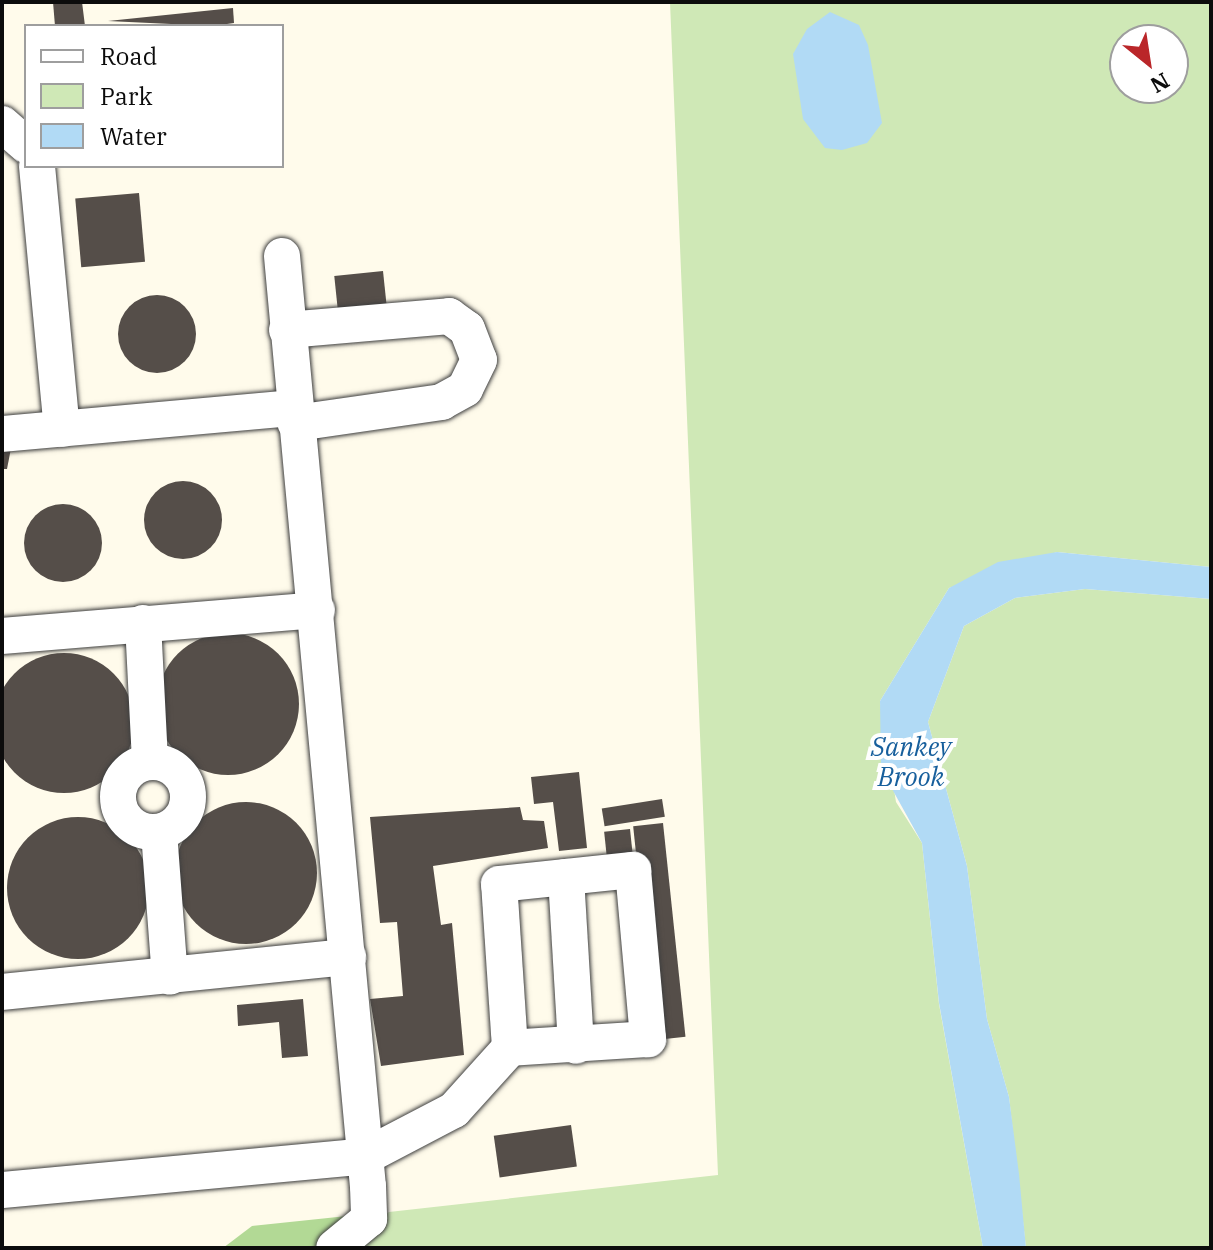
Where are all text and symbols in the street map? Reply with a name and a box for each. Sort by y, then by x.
legend [24,24,284,168]
north arrow [1109,24,1189,104]
text: Road [100,40,157,72]
text: N [1145,67,1175,100]
text: Park [100,80,152,112]
text: Water [100,120,167,152]
water label: Sankey Brook [871,731,951,792]

